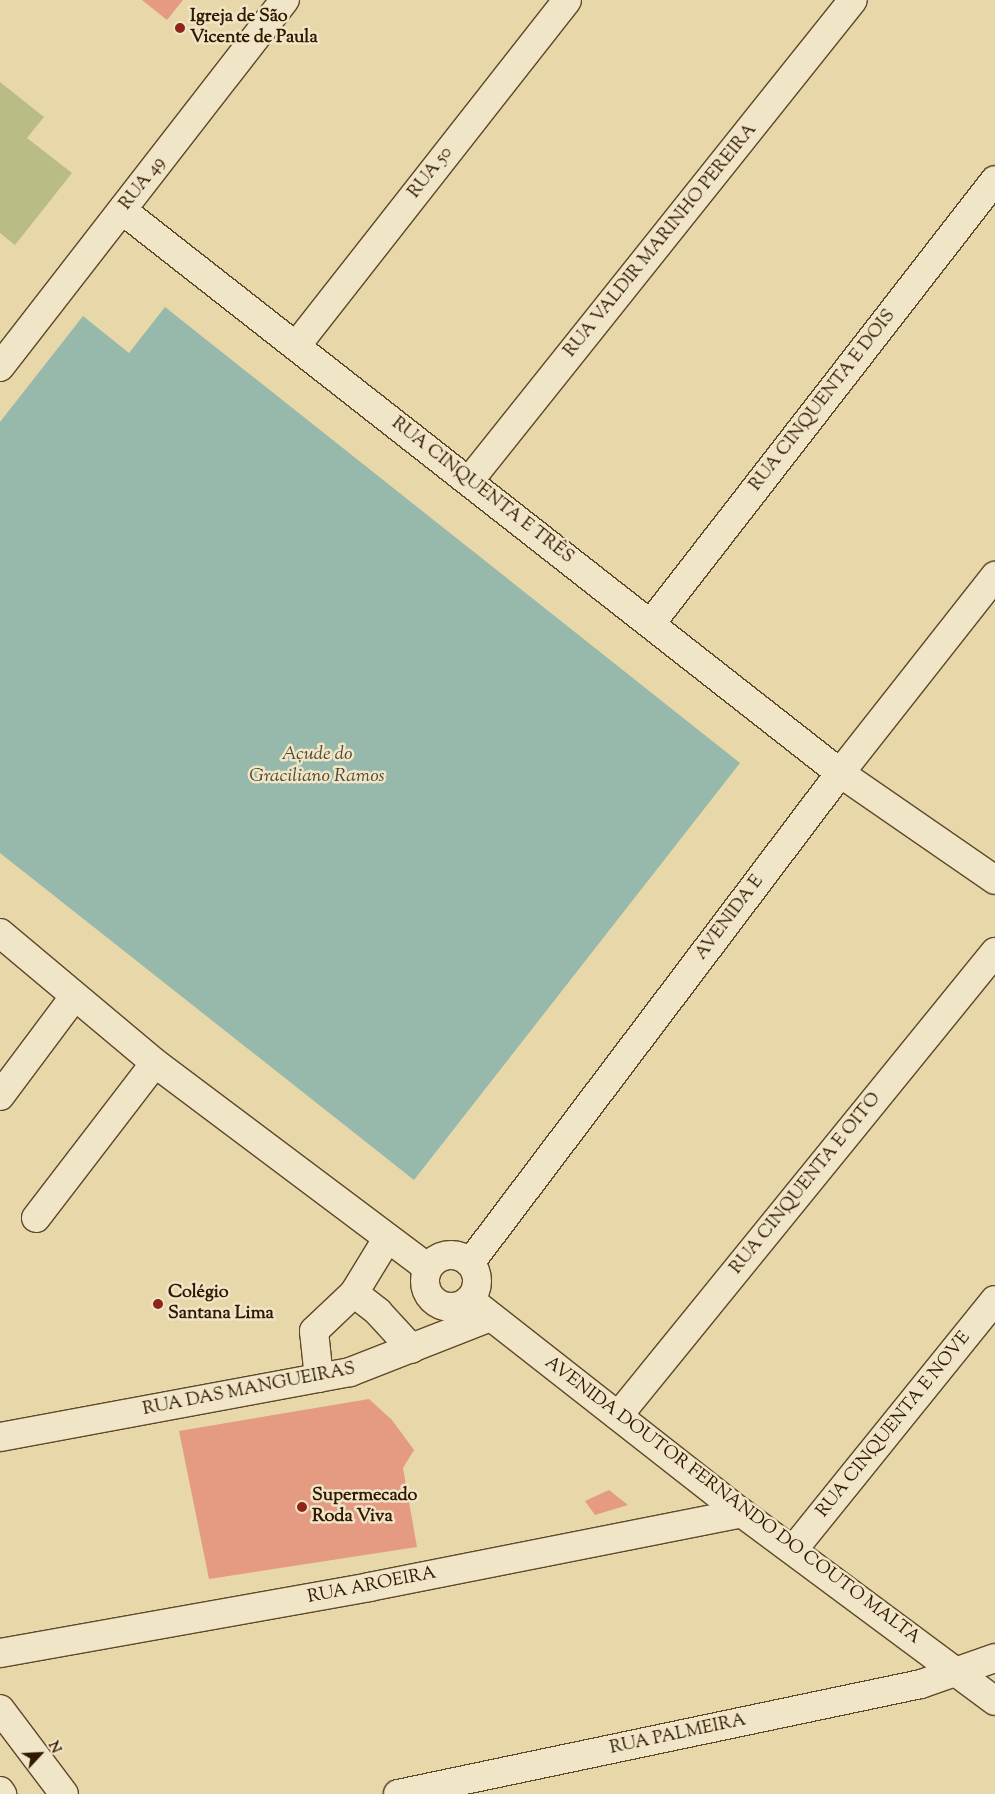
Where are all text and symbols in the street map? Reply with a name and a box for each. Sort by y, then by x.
place label: Igreja de São Vicente de Paula [190,7,318,50]
marker: Igreja de São Vicente de Paula [174,22,186,34]
street label: RUA VALDIR MARINHO PEREIRA [560,120,762,362]
street label: RUA 50 [404,143,458,203]
street label: RUA 49 [116,153,170,215]
street label: RUA CINQUENTA E DOIS [745,306,901,496]
street label: RUA CINQUENTA E TRÊS [387,413,577,569]
water label: Açude do Graciliano Ramos [249,744,385,788]
street label: AVENIDA E [691,871,769,965]
street label: RUA CINQUENTA E OITO [726,1089,886,1279]
place label: Colégio Santana Lima [168,1283,274,1326]
marker: Colégio Santana Lima [152,1298,164,1310]
street label: RUA CINQUENTA E NOVE [812,1328,976,1522]
street label: AVENIDA DOUTOR FERNANDO DO COUTO MALTA [540,1352,924,1650]
street label: RUA DAS MANGUEIRAS [141,1359,357,1421]
place label: Supermecado Roda Viva [312,1486,417,1528]
marker: Supermecado Roda Viva [296,1501,308,1513]
street label: RUA AROEIRA [306,1563,438,1609]
street label: RUA PALMEIRA [608,1710,748,1760]
north arrow [15,1729,65,1779]
text: N [42,1738,65,1757]

